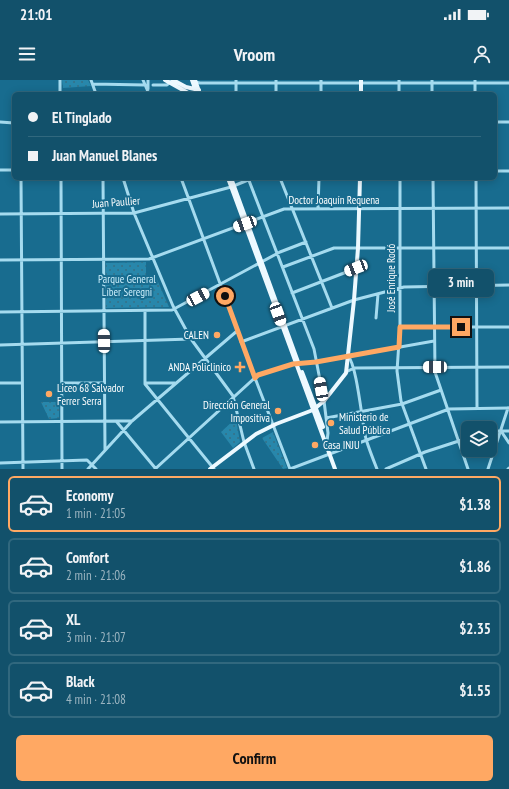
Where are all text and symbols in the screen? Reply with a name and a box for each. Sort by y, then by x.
text: 21:01 [20,5,52,24]
icon: menu [16,43,38,65]
text: Vroom [234,43,275,66]
icon: person [471,43,493,65]
text: El Tinglado [52,108,112,127]
text: Juan Manuel Blanes [52,146,157,165]
street label: Juan Paullier [91,193,140,211]
street label: Doctor Joaquín Requena [289,193,379,207]
car [232,214,258,234]
street label: José Enrique Rodó [384,244,398,313]
car [343,258,369,278]
callout: 3 min [428,269,494,297]
park label: Parque General Líber Seregni [98,272,156,299]
text: 3 min [448,274,474,291]
car [185,286,211,308]
route start [216,287,234,305]
car [268,301,288,327]
route end [452,318,470,336]
place label: CALEN [184,328,209,342]
car [98,329,110,353]
marker: CALEN [212,330,222,340]
place label: ANDA Policlinico [168,360,231,374]
marker: ANDA Policlinico [234,361,246,373]
car [423,361,447,373]
car [313,376,329,402]
place label: Liceo 68 Salvador Ferrer Serra [57,381,124,408]
marker: Liceo 68 Salvador Ferrer Serra [44,389,54,399]
place label: Dirección General Impositiva [203,398,270,425]
marker: Dirección General Impositiva [273,406,283,416]
place label: Ministerio de Salud Pública [339,410,390,437]
marker: Ministerio de Salud Pública [326,418,336,428]
map controls [461,421,497,457]
button: layers [461,421,497,457]
place label: Casa INJU [323,438,360,452]
marker: Casa INJU [310,440,320,450]
icon: car [18,486,54,522]
text: Economy [66,486,114,505]
text: $1.38 [459,495,491,514]
text: 1 min · 21:05 [66,505,126,522]
icon: car [18,548,54,584]
text: Comfort [66,548,109,567]
text: $1.86 [459,557,491,576]
text: 2 min · 21:06 [66,567,126,584]
icon: car [18,610,54,646]
text: XL [66,610,80,629]
text: $2.35 [459,619,491,638]
text: 3 min · 21:07 [66,629,126,646]
icon: car [18,672,54,708]
text: Black [66,672,95,691]
text: $1.55 [459,681,491,700]
text: 4 min · 21:08 [66,691,126,708]
button: Confirm [16,735,493,781]

